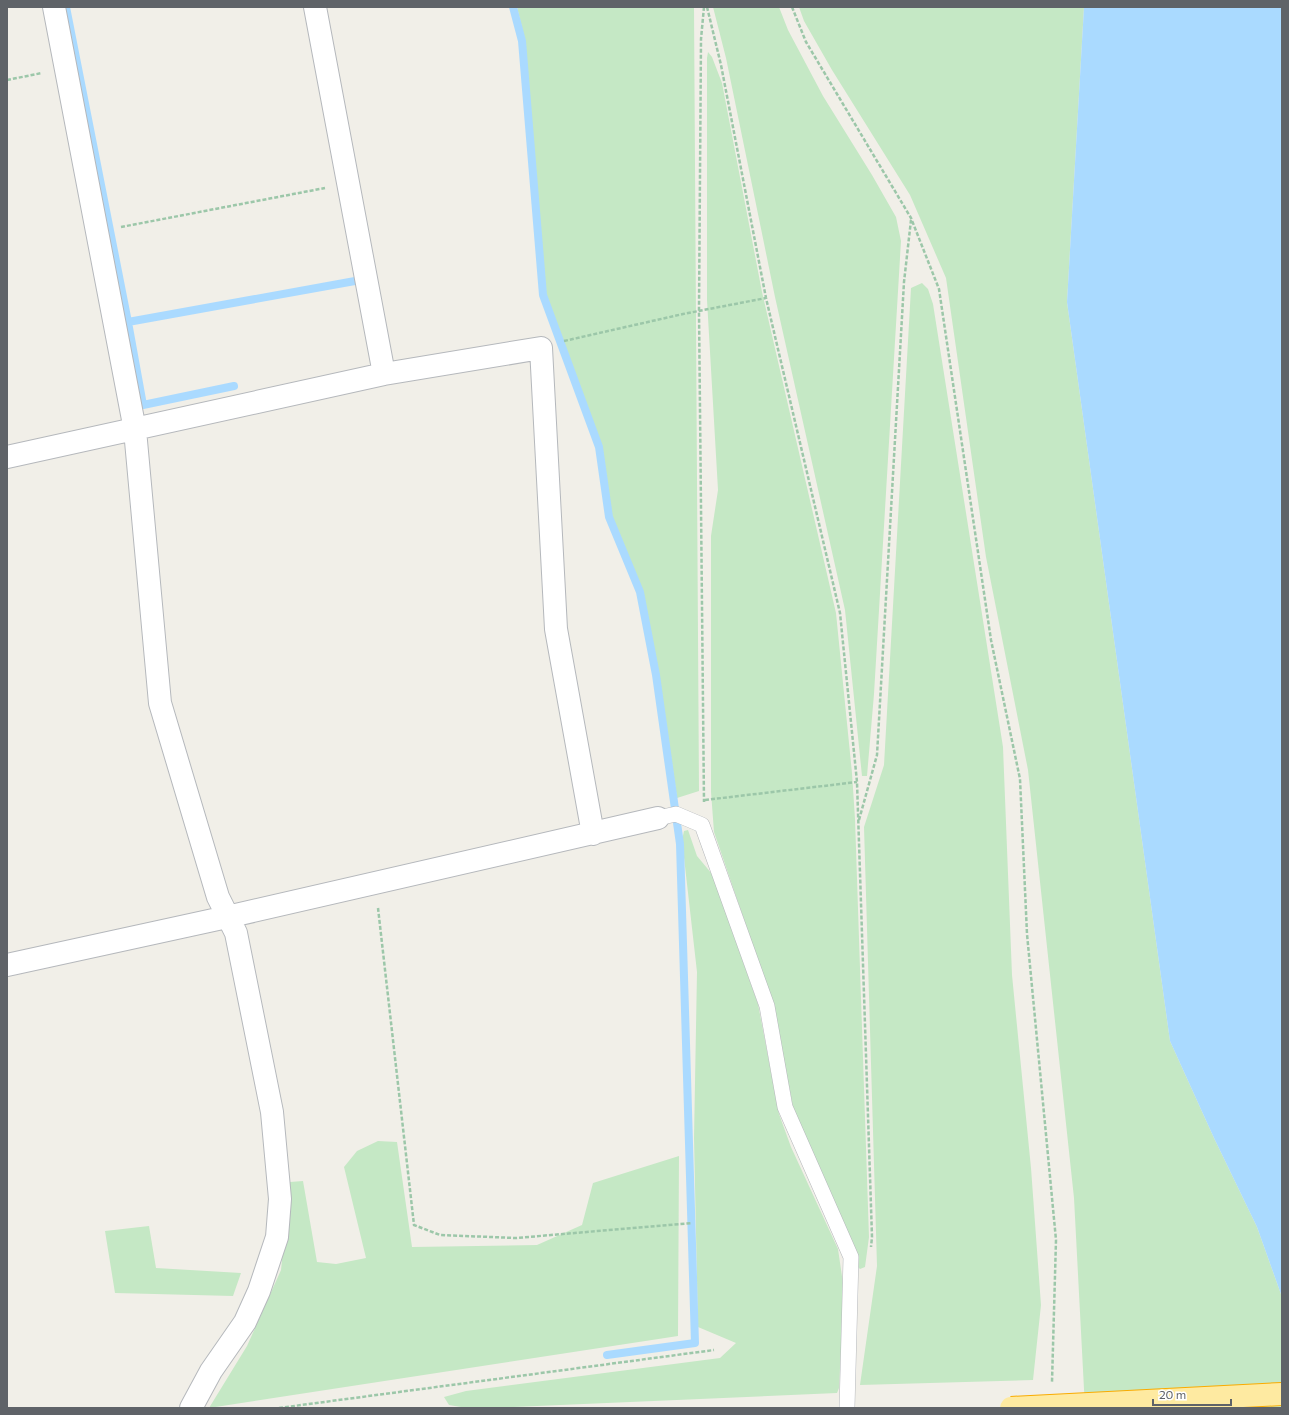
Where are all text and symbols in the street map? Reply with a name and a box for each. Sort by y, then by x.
scale bar [1153,1381,1231,1407]
text: 20 m [1159,1387,1186,1401]

